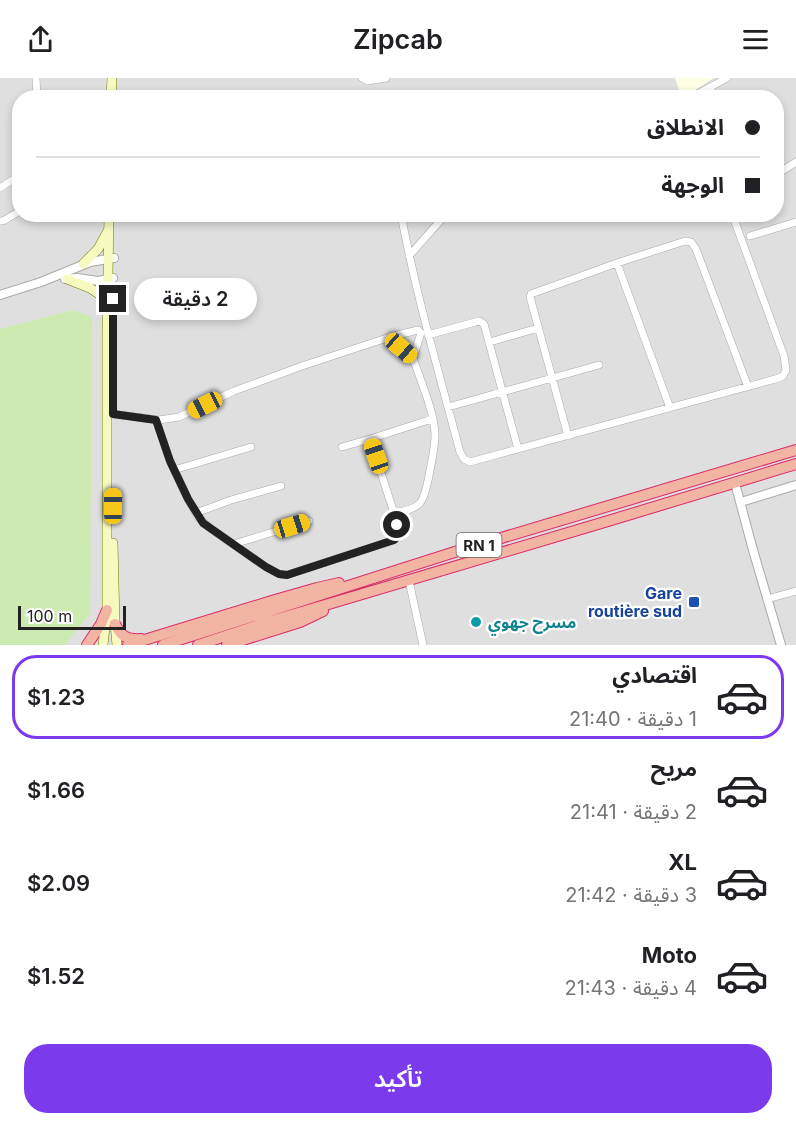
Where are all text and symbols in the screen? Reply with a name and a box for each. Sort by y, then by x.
icon: share [24,23,57,56]
text: Zipcab [353,23,443,56]
icon: menu [739,23,772,56]
text: الانطلاق [647,114,724,140]
text: الوجهة [661,172,724,198]
callout: 2 دقيقة [134,278,257,320]
route end [99,285,126,312]
text: 2 دقيقة [162,287,229,311]
car [382,329,420,367]
car [185,389,225,421]
car [362,436,390,476]
car [104,488,122,524]
route start [383,511,410,538]
car [272,512,312,540]
road number: RN 1 [456,533,502,557]
place label: Gare routière sud [588,583,682,621]
marker: Gare routière sud [687,595,701,609]
scale bar [18,603,126,630]
text: 100 m [27,606,72,626]
place label: مسرح جهوي [488,612,576,636]
marker: مسرح جهوي [469,615,483,629]
text: اقتصادي [612,662,697,688]
icon: car [715,670,769,724]
text: $1.23 [27,684,85,710]
text: 1 دقيقة · 21:40 [569,707,697,731]
text: مريح [651,755,697,781]
icon: car [715,763,769,817]
text: $1.66 [27,777,85,803]
text: 2 دقيقة · 21:41 [570,800,697,824]
text: XL [668,849,697,875]
icon: car [715,856,769,910]
text: $2.09 [27,870,90,896]
text: 3 دقيقة · 21:42 [565,883,697,907]
text: Moto [642,942,697,968]
icon: car [715,949,769,1003]
text: $1.52 [27,963,85,989]
text: 4 دقيقة · 21:43 [565,976,697,1000]
button: تأكيد [24,1044,772,1113]

